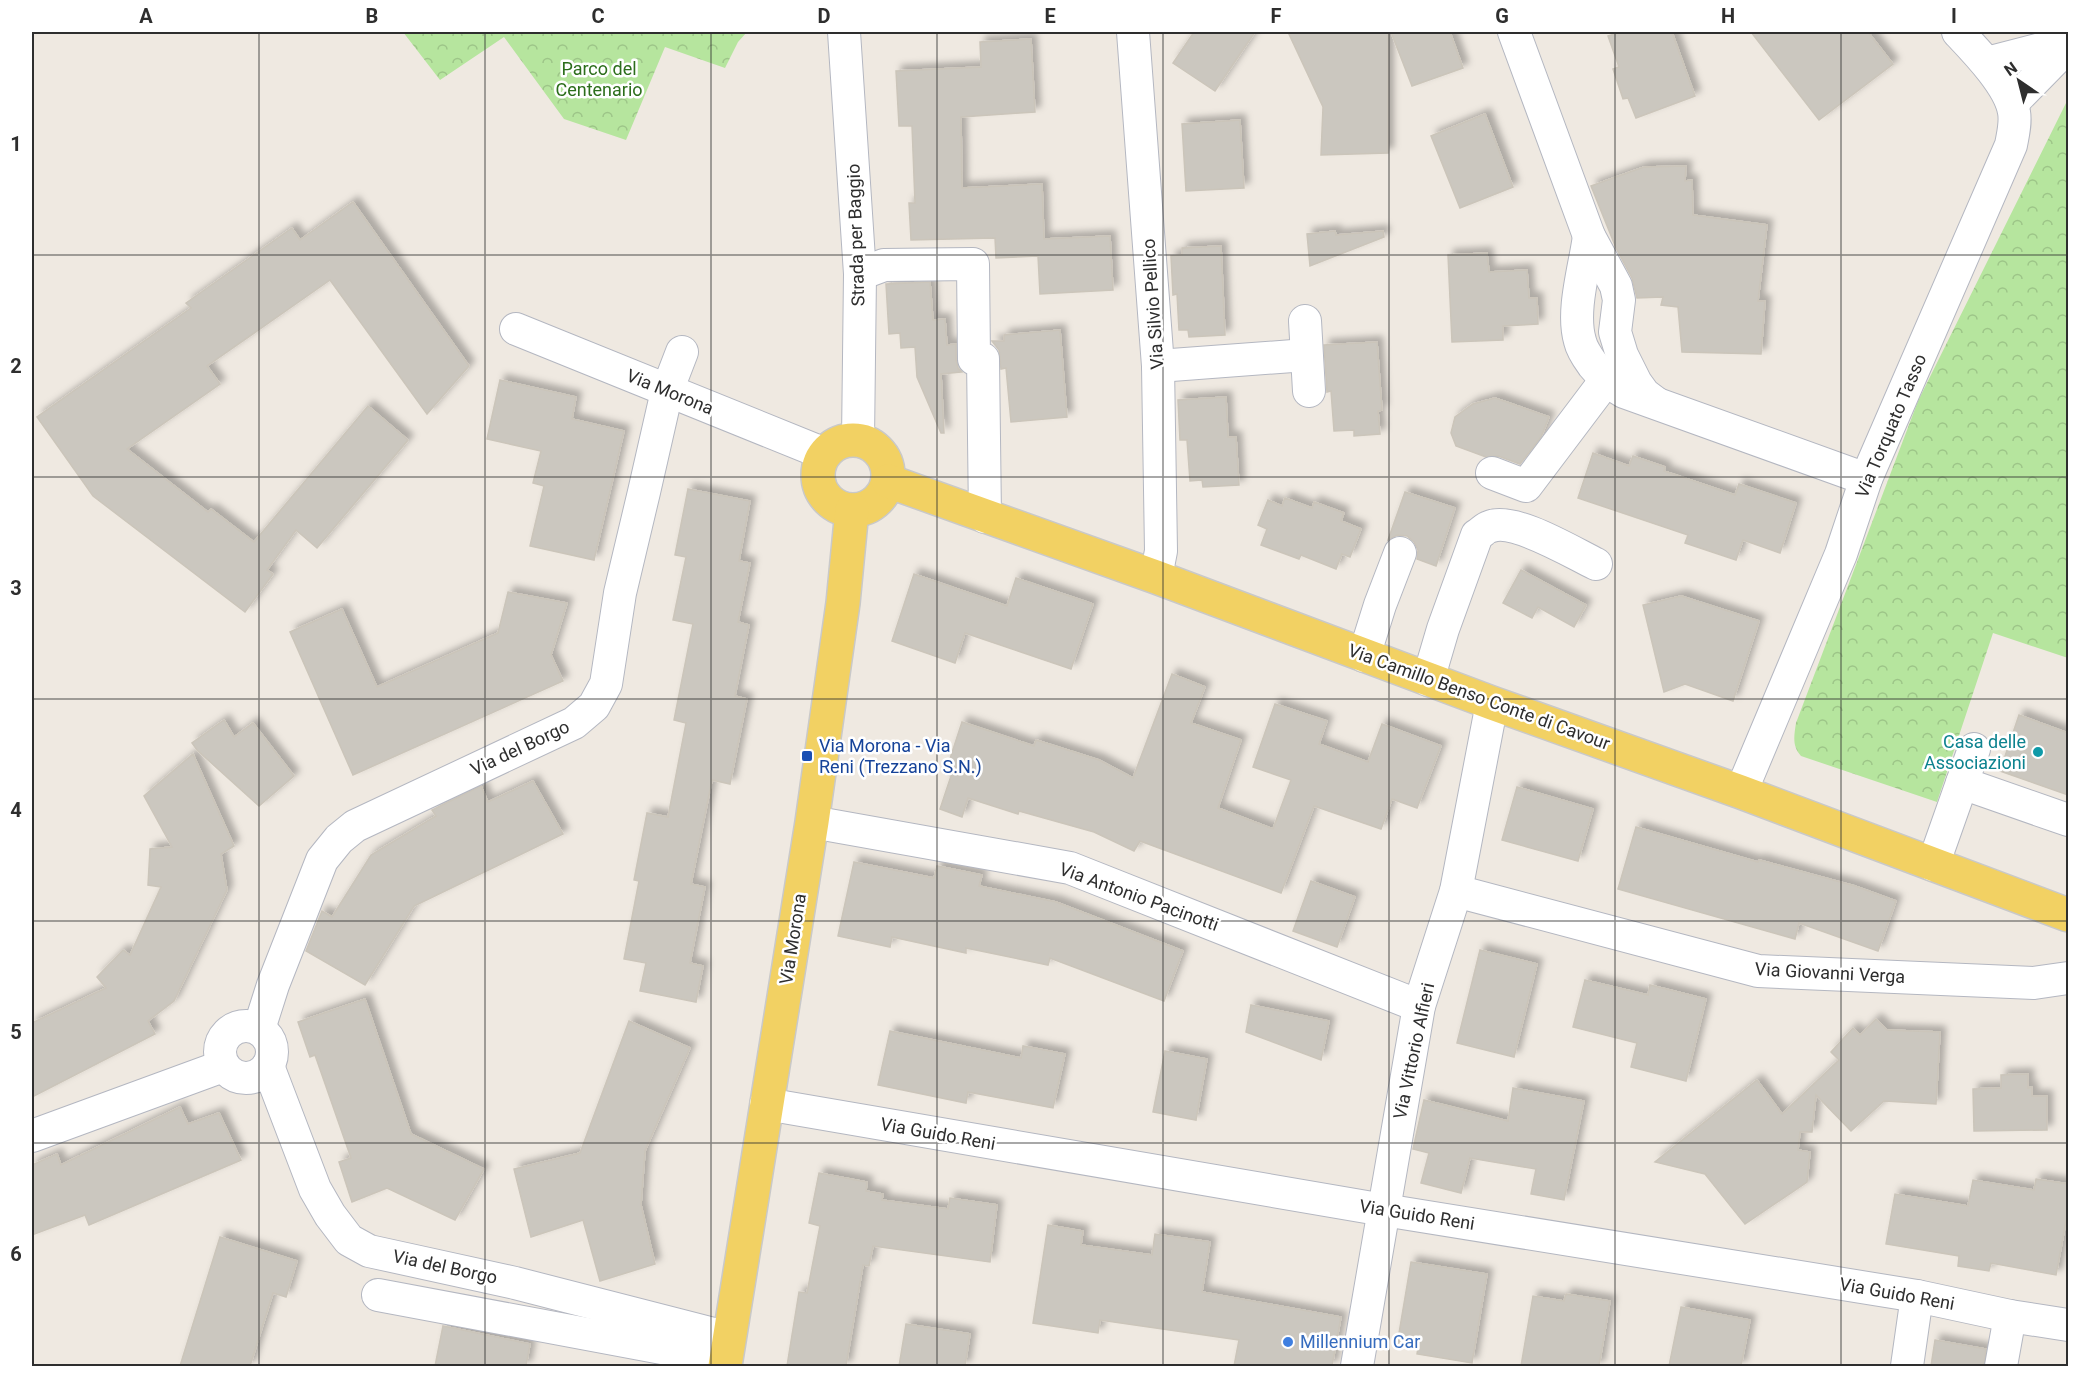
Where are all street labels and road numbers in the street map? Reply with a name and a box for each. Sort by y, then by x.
street label: Strada per Baggio [843,163,868,307]
street label: Via Silvio Pellico [1137,238,1168,370]
street label: Via Torquato Tasso [1851,351,1930,501]
street label: Via Morona [624,365,717,419]
street label: Via Camillo Benso Conte di Cavour [1345,639,1613,754]
street label: Via del Borgo [467,716,572,780]
street label: Via Antonio Pacinotti [1057,858,1222,935]
street label: Via Morona [775,892,810,986]
street label: Via Giovanni Verga [1754,958,1906,987]
street label: Via Vittorio Alfieri [1389,981,1438,1121]
street label: Via Guido Reni [879,1113,997,1154]
street label: Via Guido Reni [1358,1195,1476,1234]
street label: Via del Borgo [391,1245,499,1288]
street label: Via Guido Reni [1838,1273,1956,1314]

